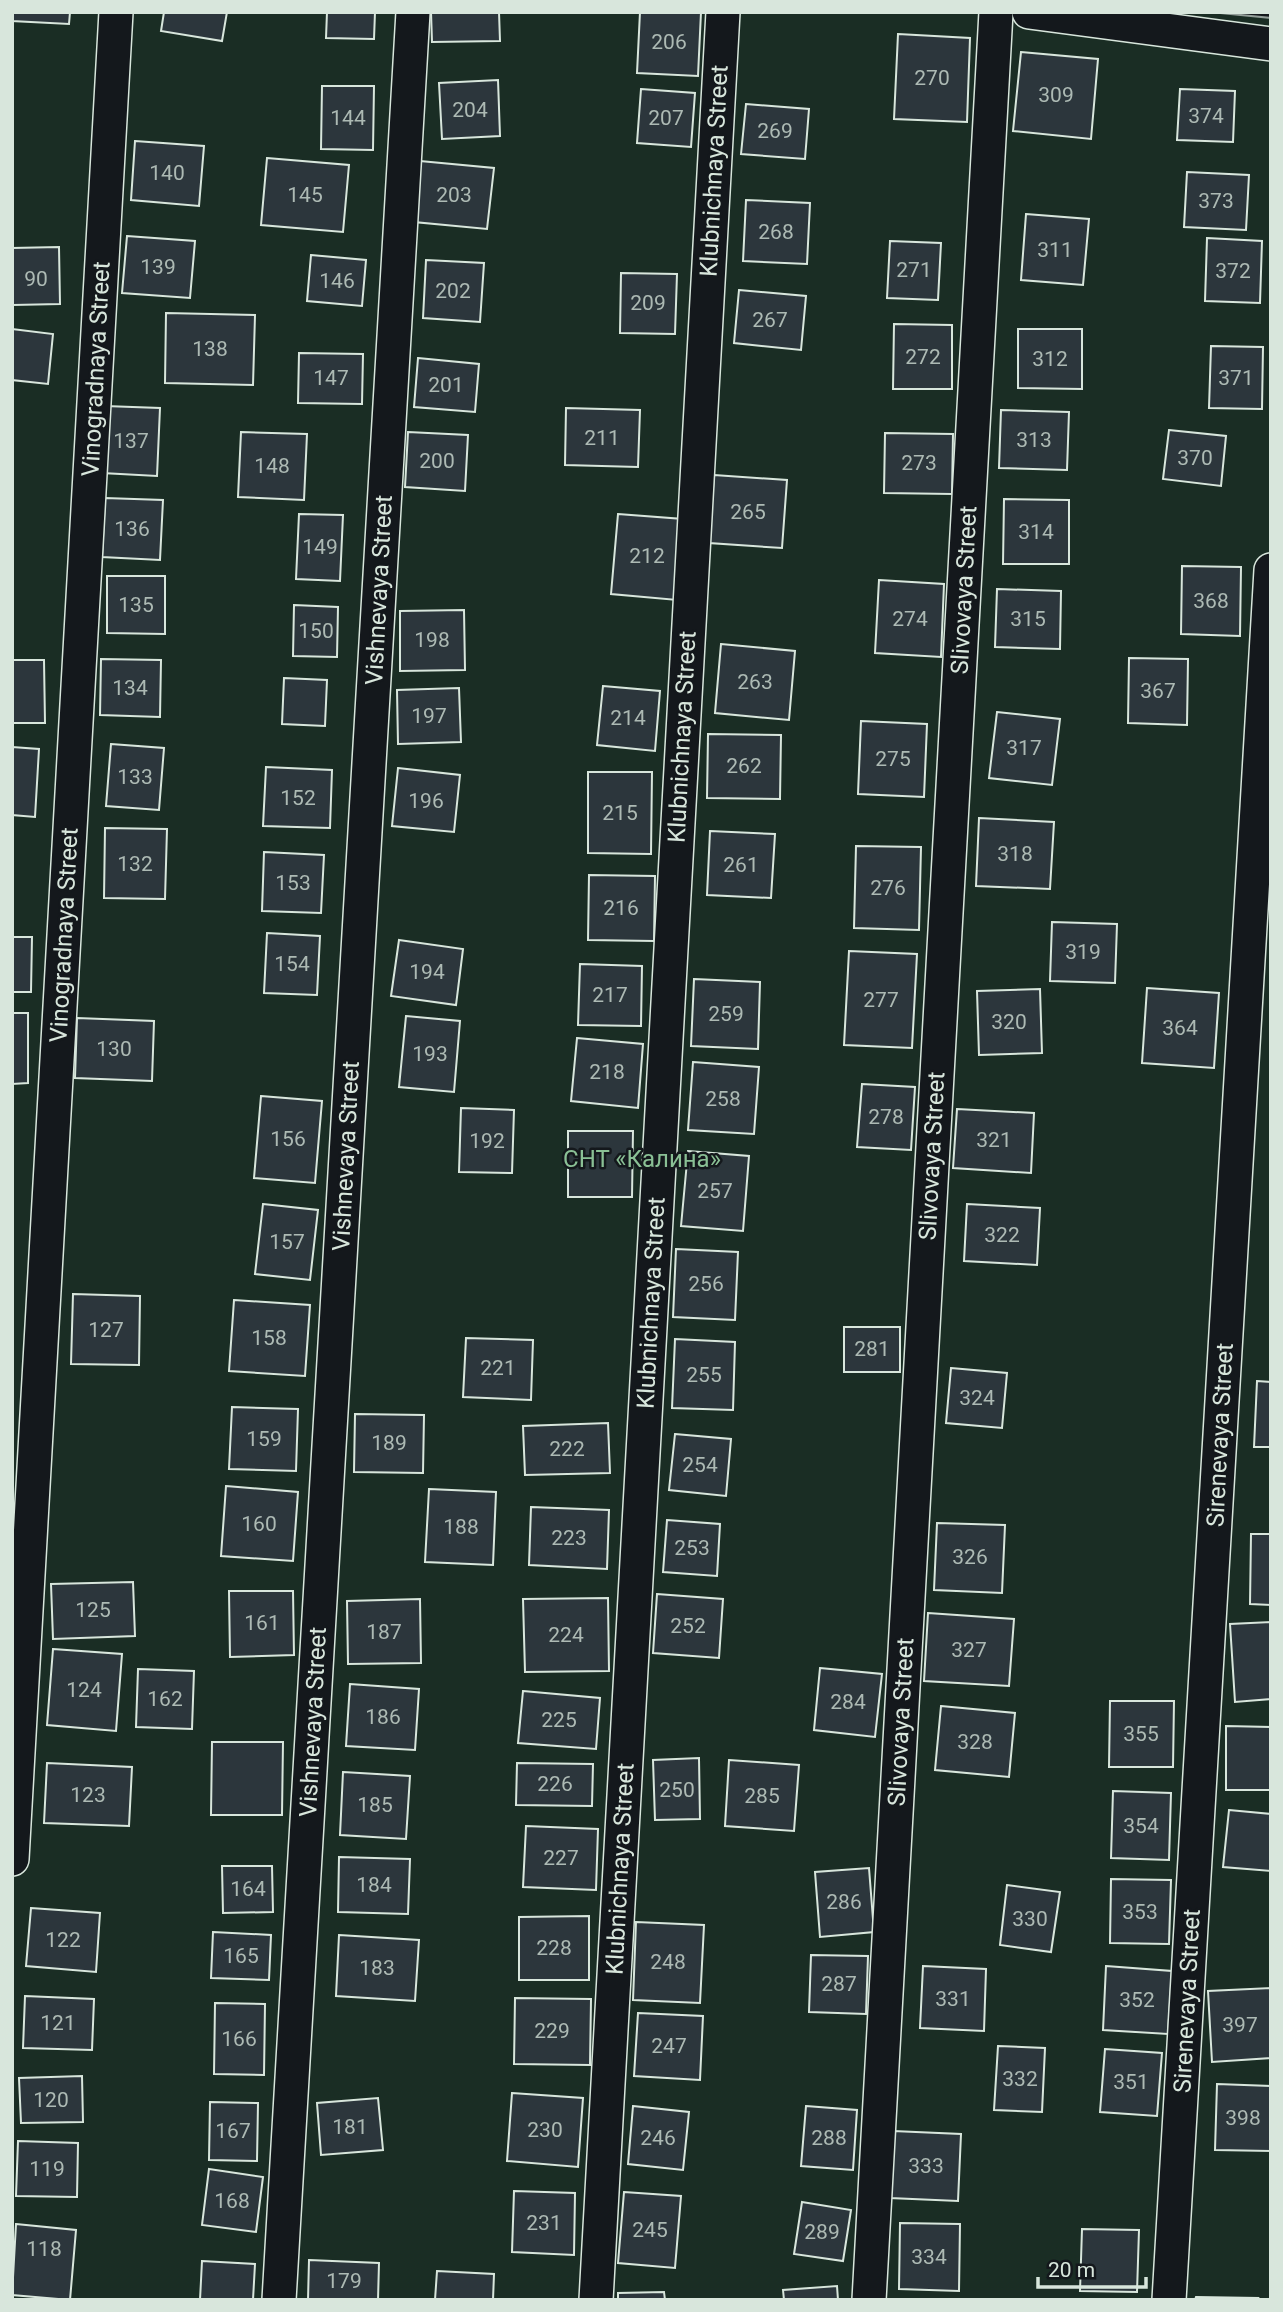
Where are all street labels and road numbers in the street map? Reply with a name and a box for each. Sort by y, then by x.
street label: Klubnichnaya Street [694,64,734,278]
street label: Vinogradnaya Street [76,261,116,477]
street label: Vishnevaya Street [360,494,398,686]
street label: Slivovaya Street [946,505,982,675]
street label: Klubnichnaya Street [662,630,702,844]
street label: Vinogradnaya Street [44,827,84,1043]
street label: Vishnevaya Street [327,1060,365,1252]
street label: Slivovaya Street [914,1071,950,1241]
street label: Klubnichnaya Street [631,1196,671,1410]
street label: Sirenevaya Street [1201,1342,1239,1528]
street label: Vishnevaya Street [294,1626,332,1818]
street label: Slivovaya Street [883,1637,919,1807]
street label: Klubnichnaya Street [600,1762,640,1976]
street label: Sirenevaya Street [1168,1908,1206,2094]

